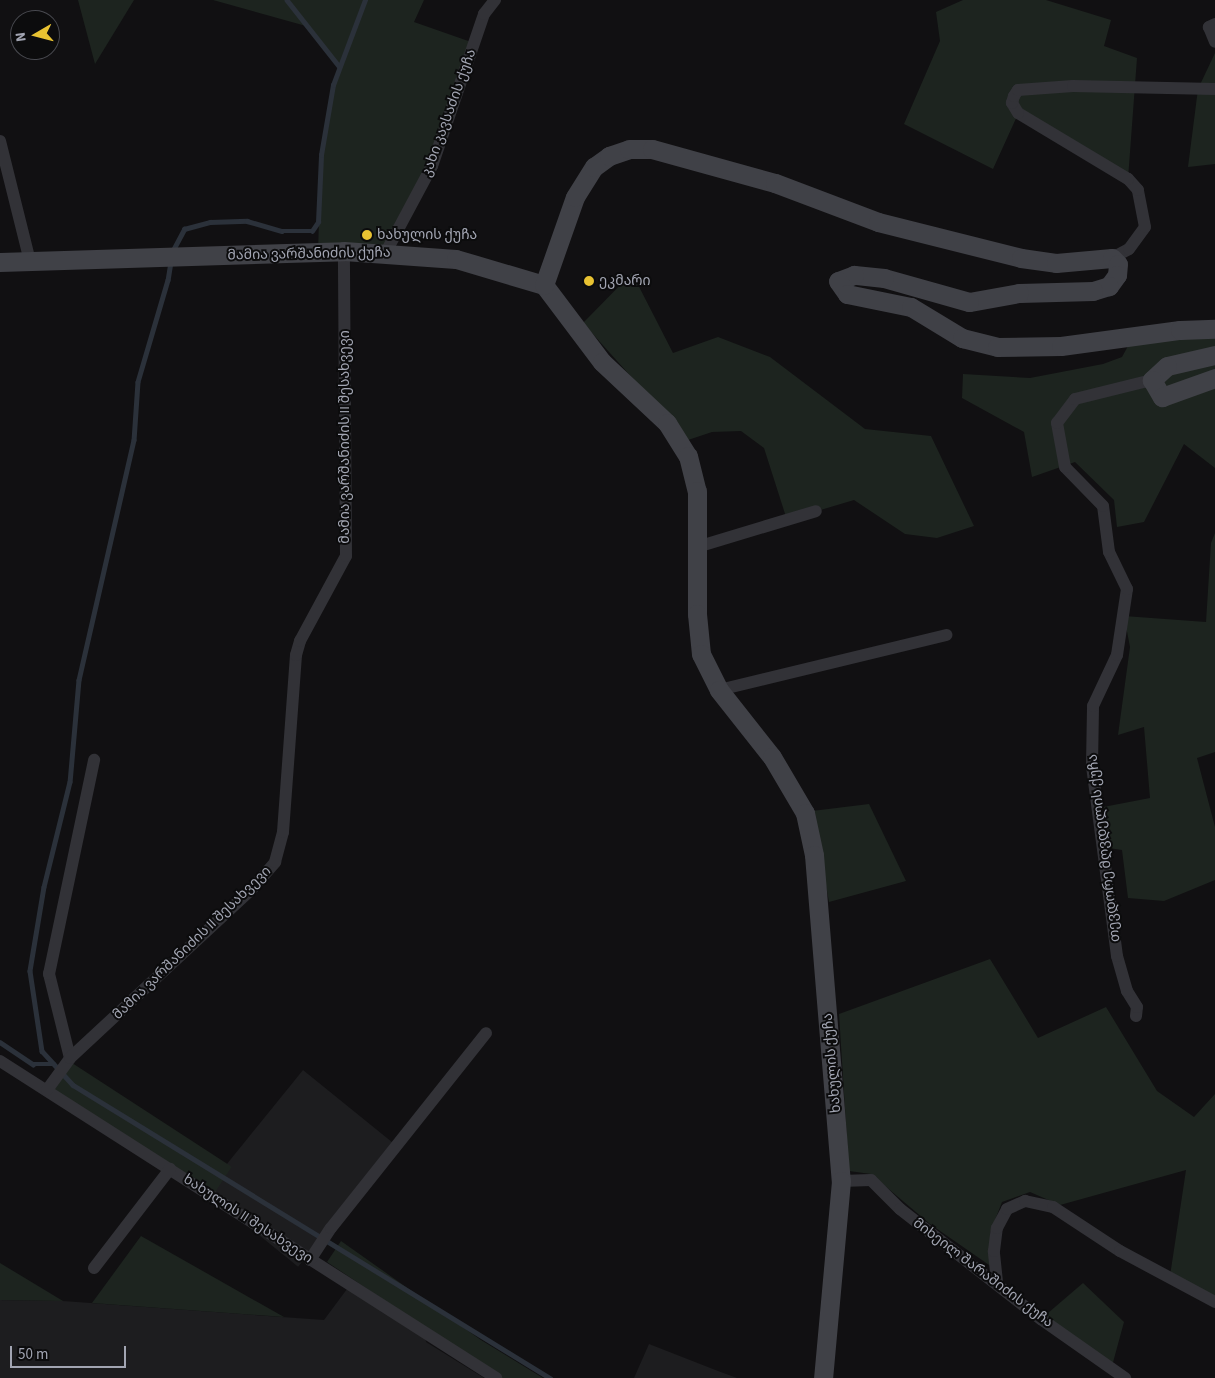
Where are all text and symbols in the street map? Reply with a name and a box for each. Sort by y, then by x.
north arrow [10,10,60,60]
text: N [11,31,32,43]
street label: კახი კავსაძის ქუჩა [418,47,480,179]
place label: ხახულის ქუჩა [377,227,477,243]
marker: ხახულის ქუჩა [361,229,373,241]
street label: მამია ვარშანიძის ქუჩა [227,244,391,264]
place label: ეკმარი [599,273,651,289]
marker: ეკმარი [583,275,595,287]
street label: მამია ვარშანიძის II შესახვევი [337,330,353,544]
street label: თევდორე მღვდელის ქუჩა [1084,753,1124,943]
street label: მამია ვარშანიძის II შესახვევი [109,863,275,1023]
street label: ხახულის ქუჩა [819,1012,845,1114]
street label: ხახულის II შესახვევი [180,1171,316,1267]
street label: მიხეილ შარაშიძის ქუჩა [910,1215,1056,1331]
scale bar [12,1336,129,1368]
text: 50 m [18,1344,48,1365]

